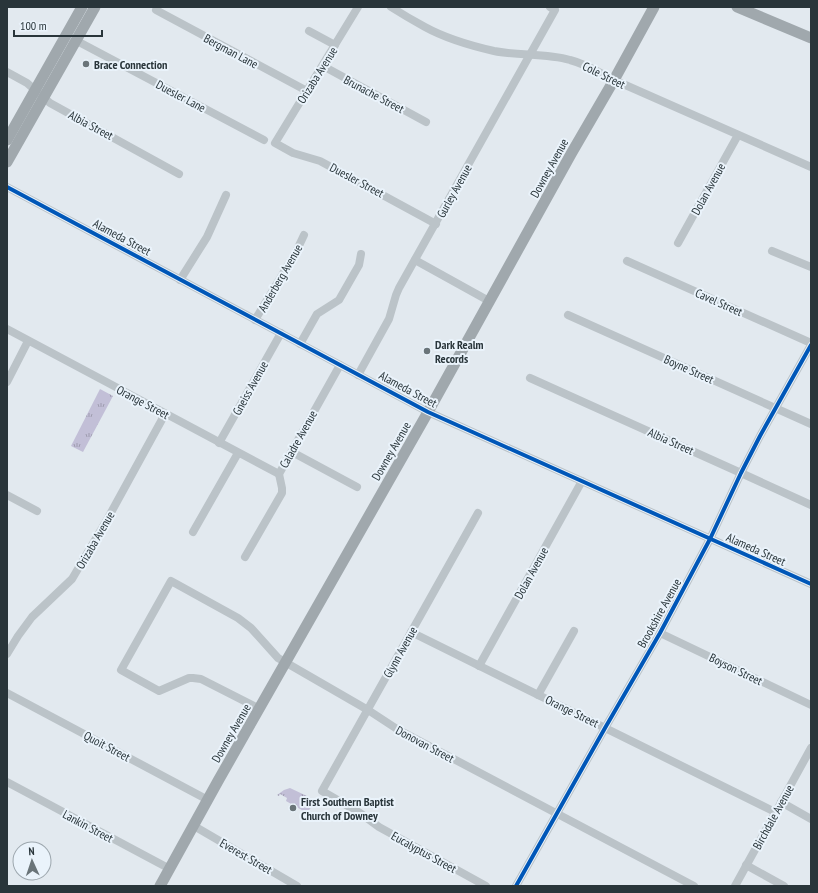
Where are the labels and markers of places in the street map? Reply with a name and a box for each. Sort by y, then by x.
place label: Brace Connection [94,57,167,72]
marker: Brace Connection [81,59,91,69]
place label: Dark Realm Records [435,337,484,366]
marker: Dark Realm Records [422,346,432,356]
place label: First Southern Baptist Church of Downey [301,794,394,823]
marker: First Southern Baptist Church of Downey [288,803,298,813]

